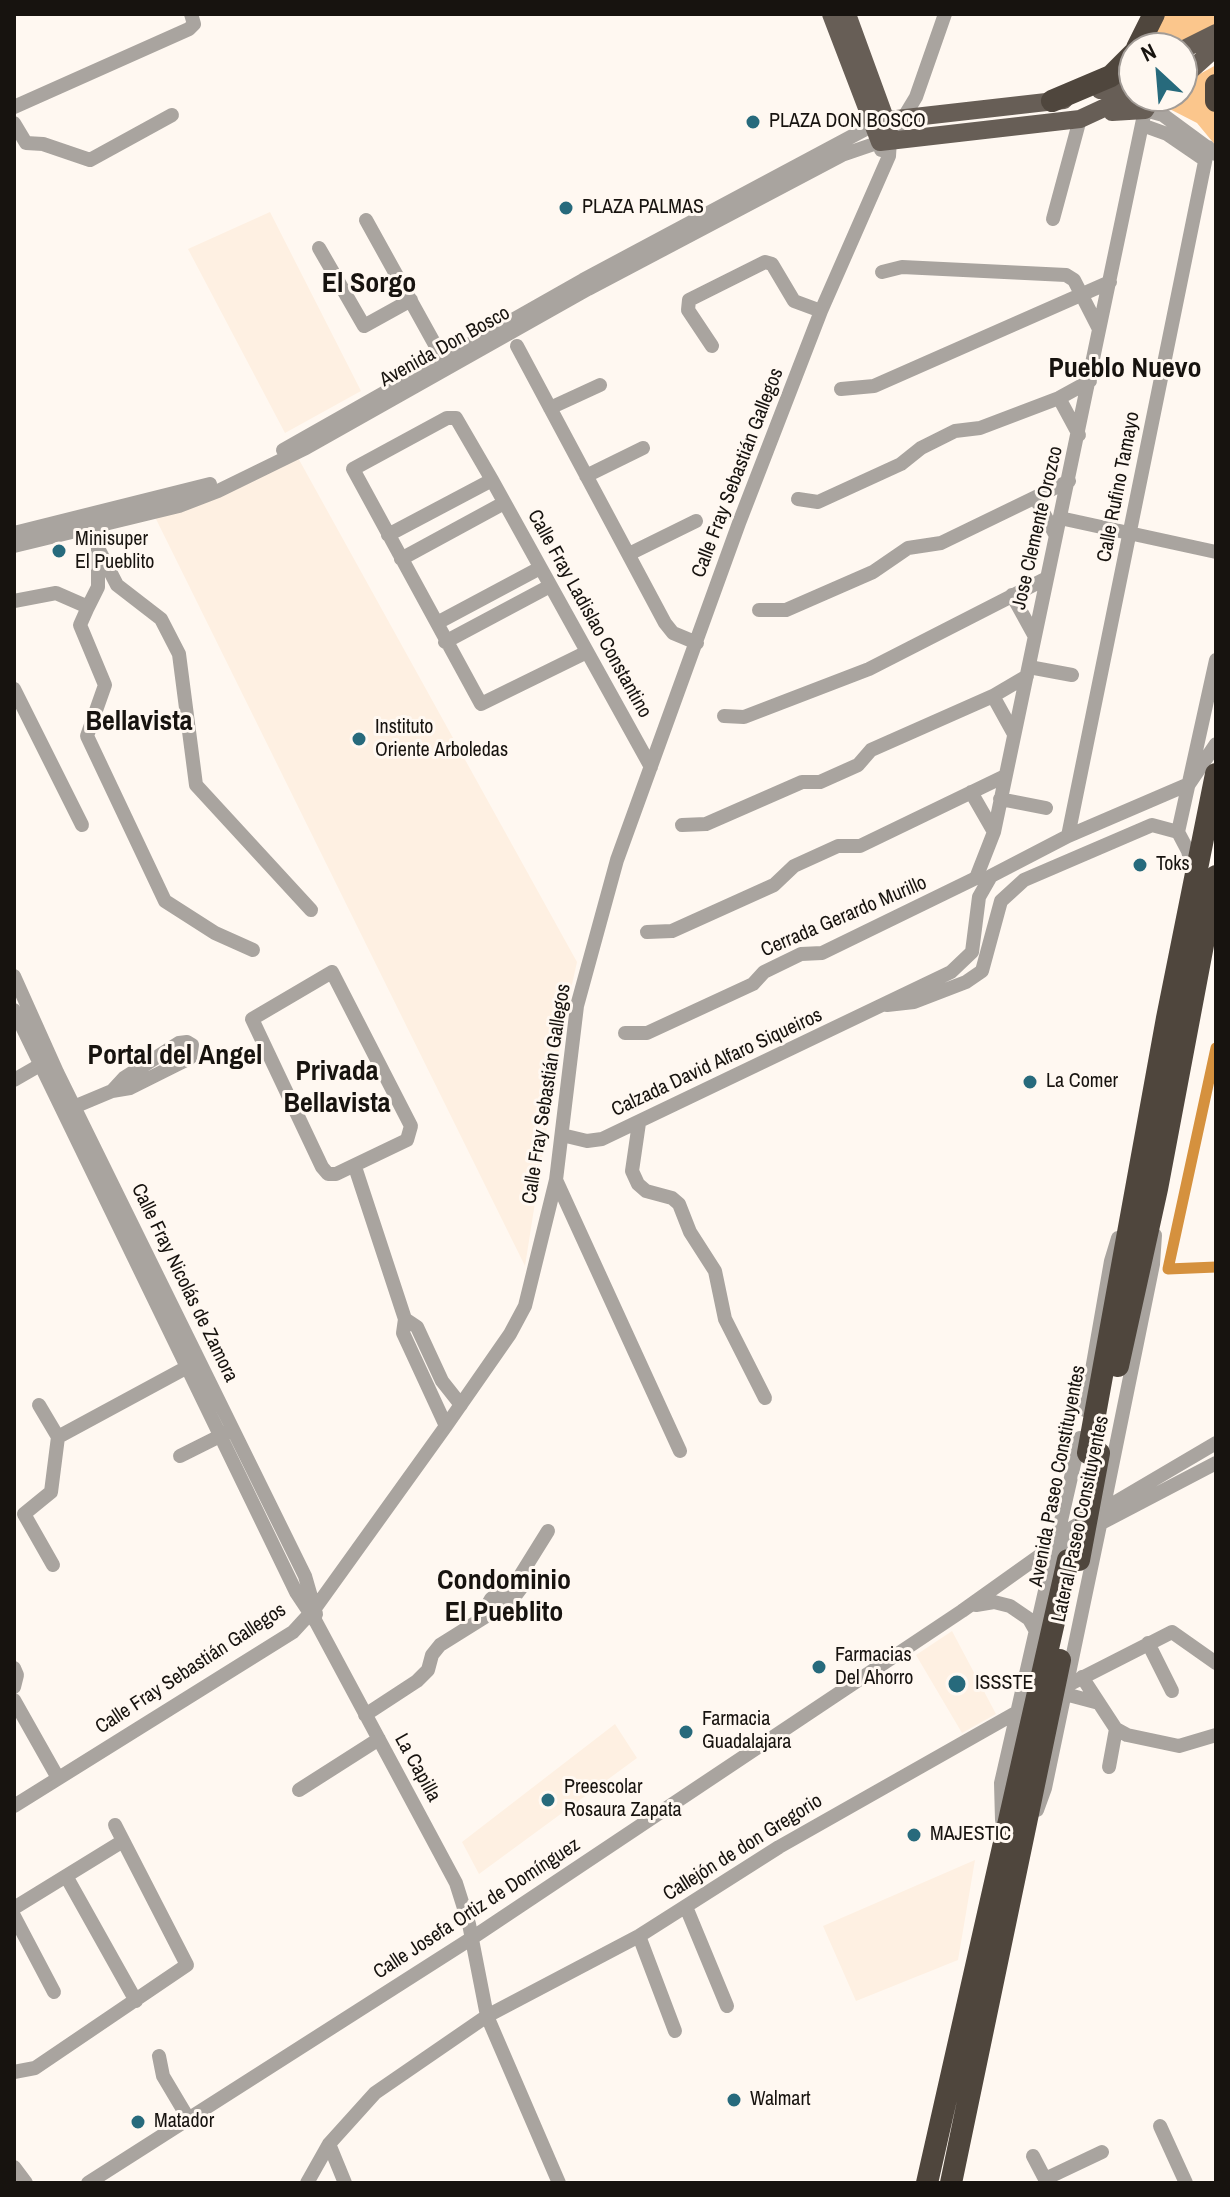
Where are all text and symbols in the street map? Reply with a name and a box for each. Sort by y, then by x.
north arrow [1118,32,1198,112]
text: N [1136,36,1161,69]
place label: PLAZA DON BOSCO [769,110,926,134]
marker: PLAZA DON BOSCO [744,113,762,131]
place label: PLAZA PALMAS [582,196,704,220]
marker: PLAZA PALMAS [557,199,575,217]
district label: El Sorgo [322,267,416,301]
street label: Avenida Don Bosco [376,301,514,393]
district label: Pueblo Nuevo [1048,352,1202,386]
street label: Calle Fray Sebastián Gallegos [687,365,789,581]
street label: Calle Rufino Tamayo [1093,410,1145,564]
street label: Jose Clemente Orozco [1008,444,1068,612]
street label: Calle Fray Ladislao Constantino [522,506,656,722]
place label: Minisuper El Pueblito [75,528,154,575]
marker: Minisuper El Pueblito [50,542,68,560]
district label: Bellavista [85,705,193,739]
place label: Instituto Oriente Arboledas [375,716,508,763]
marker: Instituto Oriente Arboledas [350,730,368,748]
place label: Toks [1156,853,1190,877]
marker: Toks [1131,856,1149,874]
street label: Cerrada Gerardo Murillo [758,871,930,963]
street label: Calle Fray Sebastián Gallegos [518,982,576,1206]
street label: Calzada David Alfaro Siqueiros [608,1004,826,1122]
district label: Portal del Angel [88,1039,262,1073]
district label: Privada Bellavista [283,1055,391,1121]
place label: La Comer [1046,1070,1118,1094]
marker: La Comer [1021,1073,1039,1091]
street label: Calle Fray Nicolás de Zamora [125,1180,243,1386]
street label: Avenida Paseo Constituyentes [1025,1363,1091,1589]
street label: Lateral Paseo Consituyentes [1047,1414,1115,1624]
district label: Condominio El Pueblito [437,1564,571,1630]
street label: Calle Fray Sebastián Gallegos [91,1598,291,1740]
place label: Farmacias Del Ahorro [835,1644,913,1691]
marker: Farmacias Del Ahorro [810,1658,828,1676]
place label: ISSSTE [975,1672,1033,1696]
marker: ISSSTE [946,1673,968,1695]
place label: Farmacia Guadalajara [702,1708,791,1755]
marker: Farmacia Guadalajara [677,1723,695,1741]
street label: La Capilla [389,1730,445,1806]
place label: Preescolar Rosaura Zapata [564,1776,682,1823]
street label: Callejón de don Gregorio [659,1789,827,1907]
marker: Preescolar Rosaura Zapata [539,1791,557,1809]
place label: MAJESTIC [930,1823,1011,1847]
marker: MAJESTIC [905,1826,923,1844]
street label: Calle Josefa Ortiz de Domínguez [369,1833,585,1985]
place label: Walmart [750,2088,810,2112]
marker: Walmart [725,2091,743,2109]
place label: Matador [154,2110,214,2134]
marker: Matador [129,2113,147,2131]

